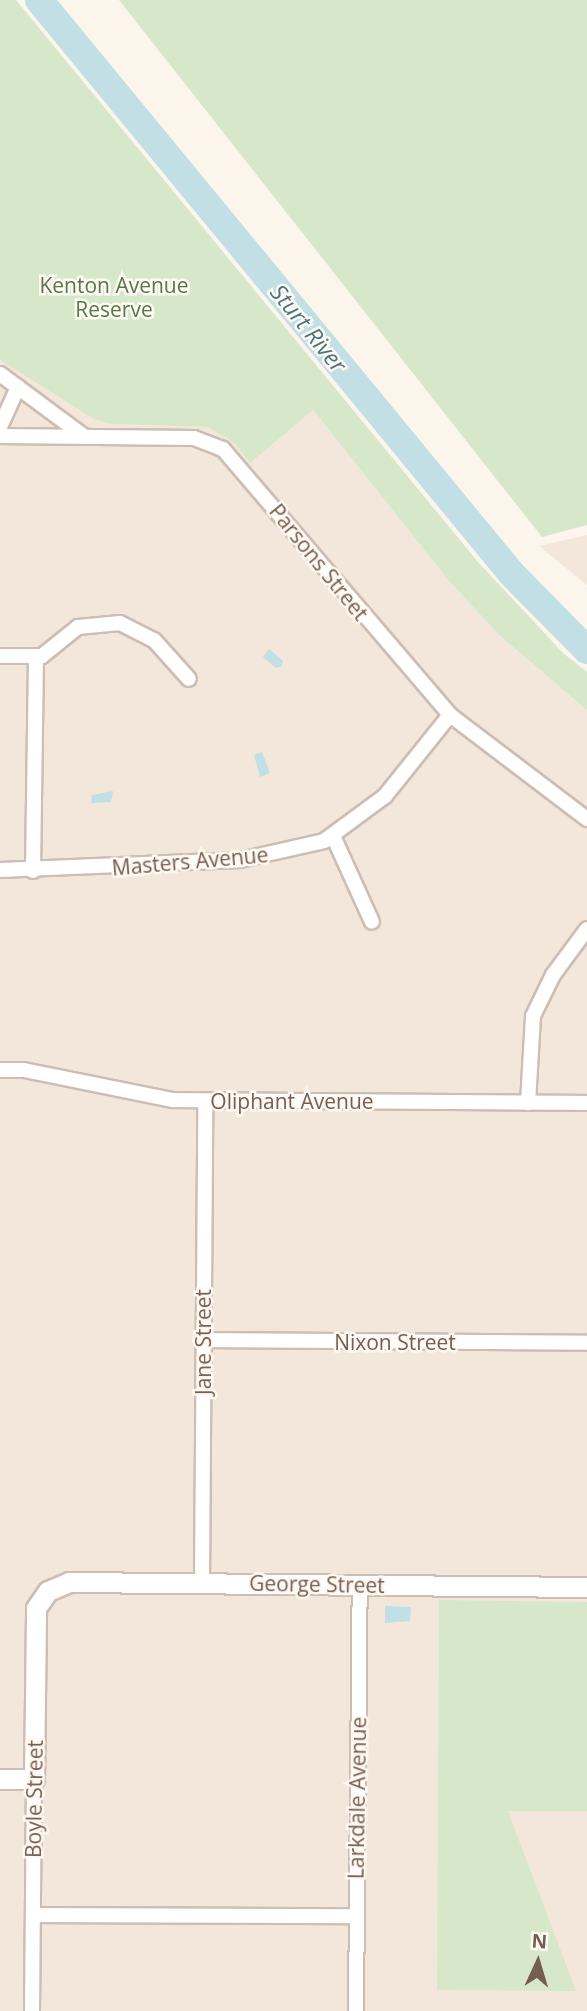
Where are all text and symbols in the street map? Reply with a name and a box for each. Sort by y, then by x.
park label: Kenton Avenue Reserve [39,272,189,322]
water label: Sturt River [265,278,353,378]
street label: Parsons Street [264,499,374,625]
street label: Masters Avenue [111,842,269,880]
street label: Oliphant Avenue [210,1088,374,1114]
street label: Jane Street [190,1289,216,1395]
street label: Nixon Street [334,1329,456,1355]
street label: George Street [249,1570,385,1598]
street label: Larkdale Avenue [343,1717,371,1879]
street label: Boyle Street [20,1740,48,1858]
north arrow [503,1927,573,1997]
text: N [531,1928,548,1955]

